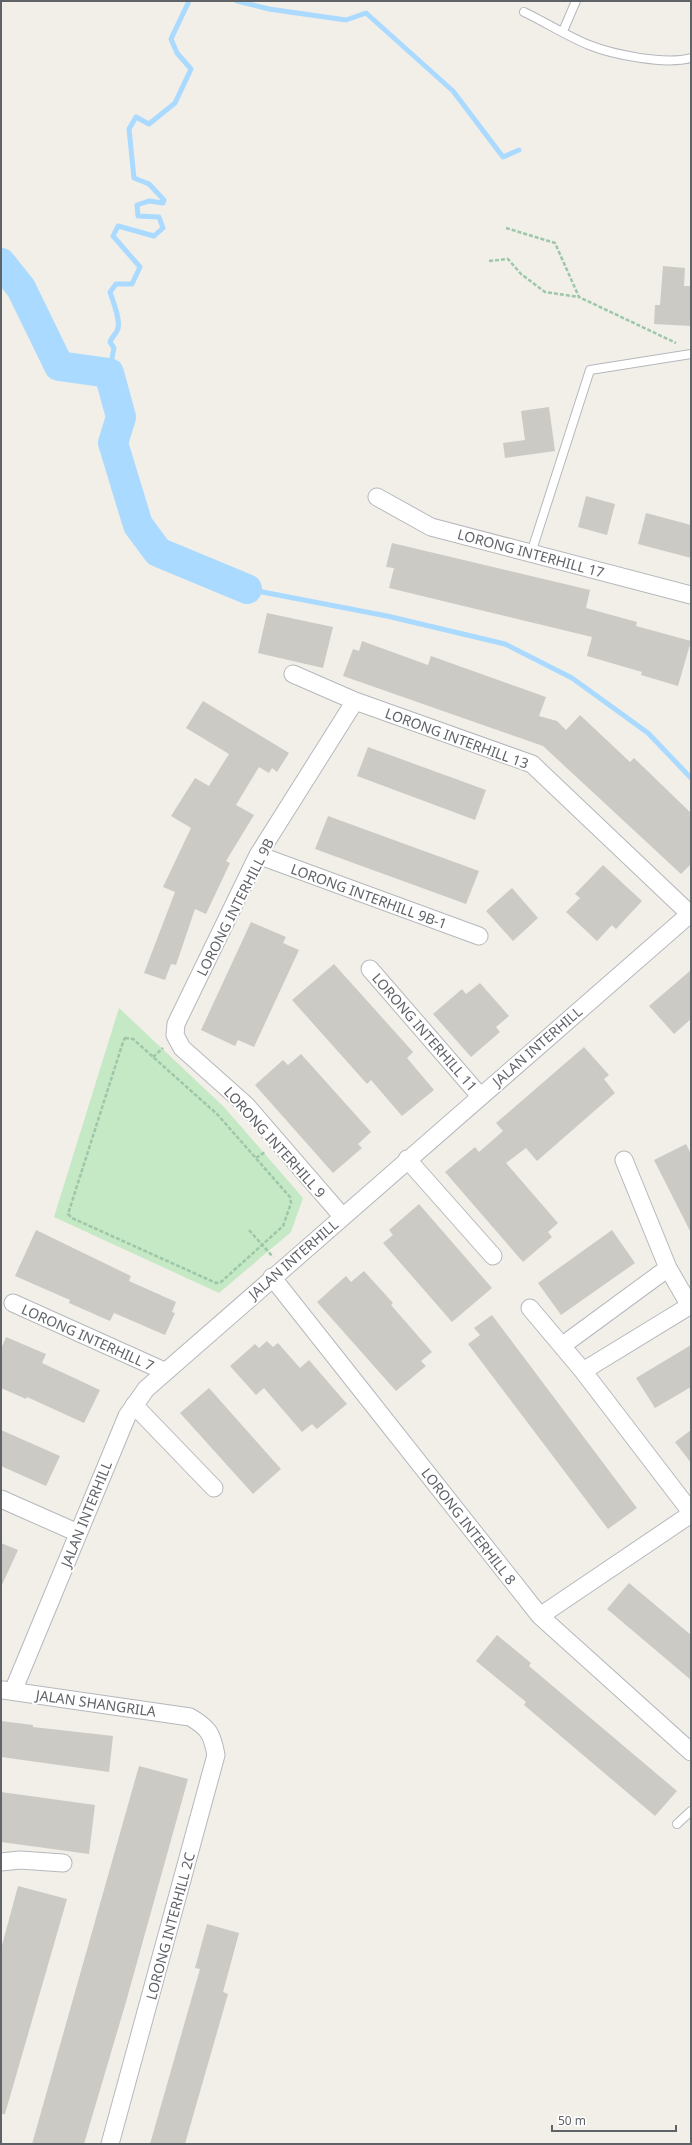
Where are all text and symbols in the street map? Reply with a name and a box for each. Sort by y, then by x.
street label: LORONG INTERHILL 17 [456,524,606,582]
street label: LORONG INTERHILL 13 [383,703,531,773]
street label: LORONG INTERHILL 9B [192,835,278,979]
street label: LORONG INTERHILL 9B-1 [288,859,450,933]
street label: LORONG INTERHILL 11 [368,969,482,1095]
street label: JALAN INTERHILL [487,1002,586,1091]
street label: LORONG INTERHILL 9 [220,1082,330,1202]
street label: JALAN INTERHILL [243,1215,342,1304]
street label: LORONG INTERHILL 7 [19,1299,157,1375]
street label: JALAN INTERHILL [55,1458,116,1572]
street label: LORONG INTERHILL 8 [417,1464,521,1588]
street label: JALAN SHANGRILA [33,1685,157,1721]
street label: LORONG INTERHILL 2C [141,1850,199,2002]
scale bar [552,2107,676,2133]
text: 50 m [558,2112,586,2129]

